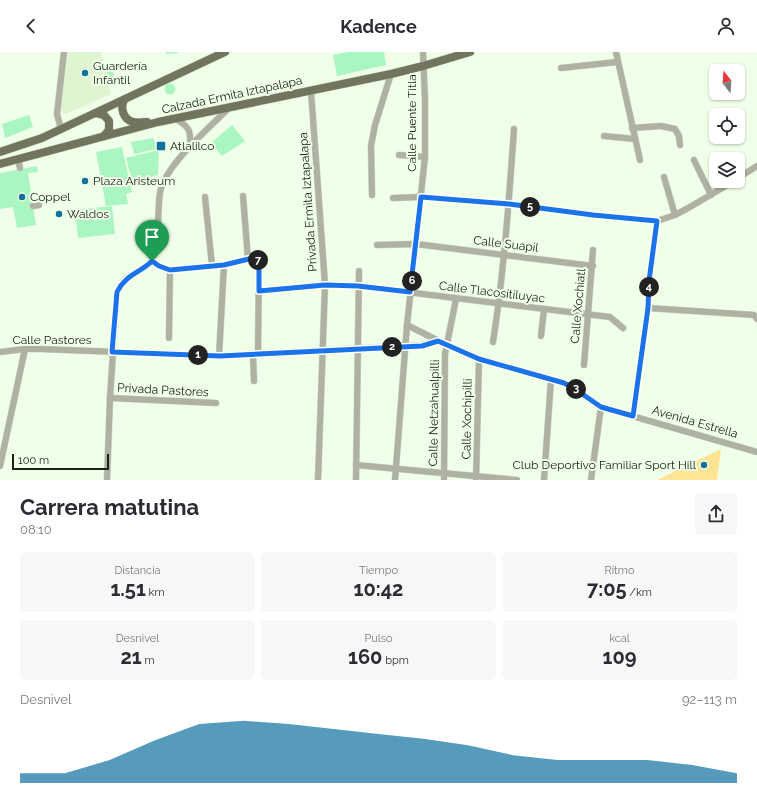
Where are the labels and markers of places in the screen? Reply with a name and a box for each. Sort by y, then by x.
place label: Guardería Infantil [93,59,147,87]
marker: Guardería Infantil [80,68,90,78]
place label: Atlalilco [170,139,215,153]
marker: Atlalilco [155,140,167,152]
place label: Plaza Aristeum [93,174,175,188]
marker: Plaza Aristeum [80,176,90,186]
place label: Coppel [30,190,71,204]
marker: Coppel [17,192,27,202]
pin: 5 [520,197,540,217]
place label: Waldos [67,207,109,221]
marker: Waldos [54,209,64,219]
pin [135,220,169,261]
pin: 7 [248,250,268,270]
pin: 6 [402,271,422,291]
pin: 4 [639,277,659,297]
pin: 2 [382,337,402,357]
pin: 1 [188,345,208,365]
pin: 3 [566,379,586,399]
place label: Club Deportivo Familiar Sport Hill [513,458,697,472]
marker: Club Deportivo Familiar Sport Hill [699,460,709,470]

